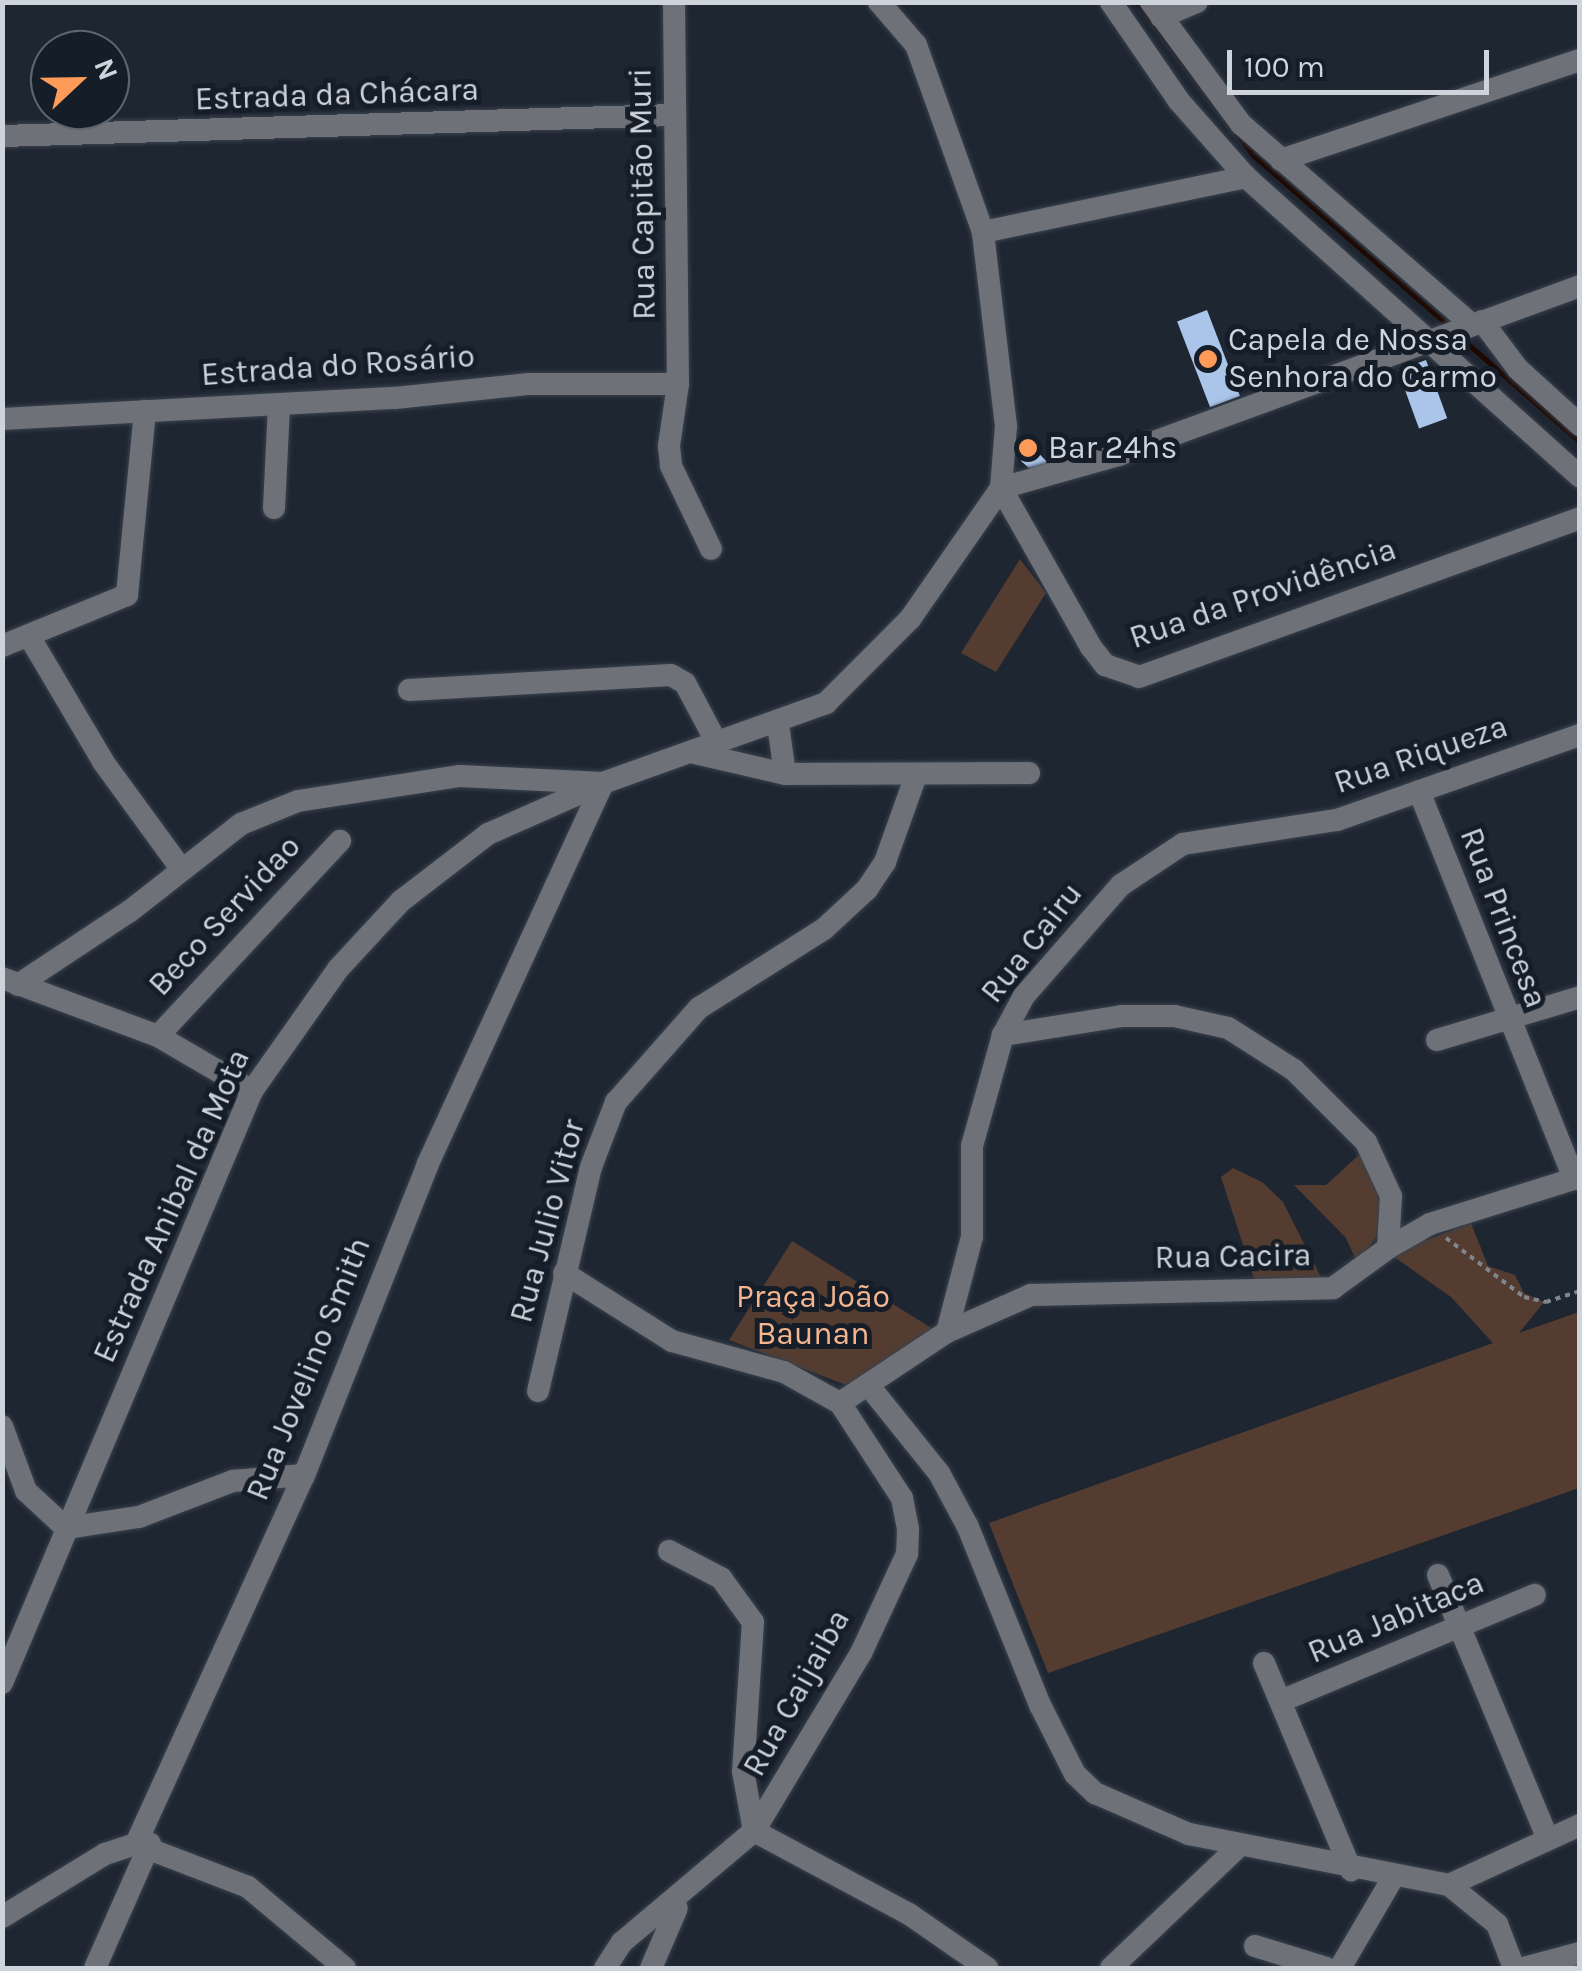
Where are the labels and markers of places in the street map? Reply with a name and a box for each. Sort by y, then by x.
place label: Capela de Nossa Senhora do Carmo [1228,322,1497,397]
marker: Capela de Nossa Senhora do Carmo [1197,348,1219,370]
place label: Bar 24hs [1048,429,1177,467]
marker: Bar 24hs [1017,437,1039,459]

